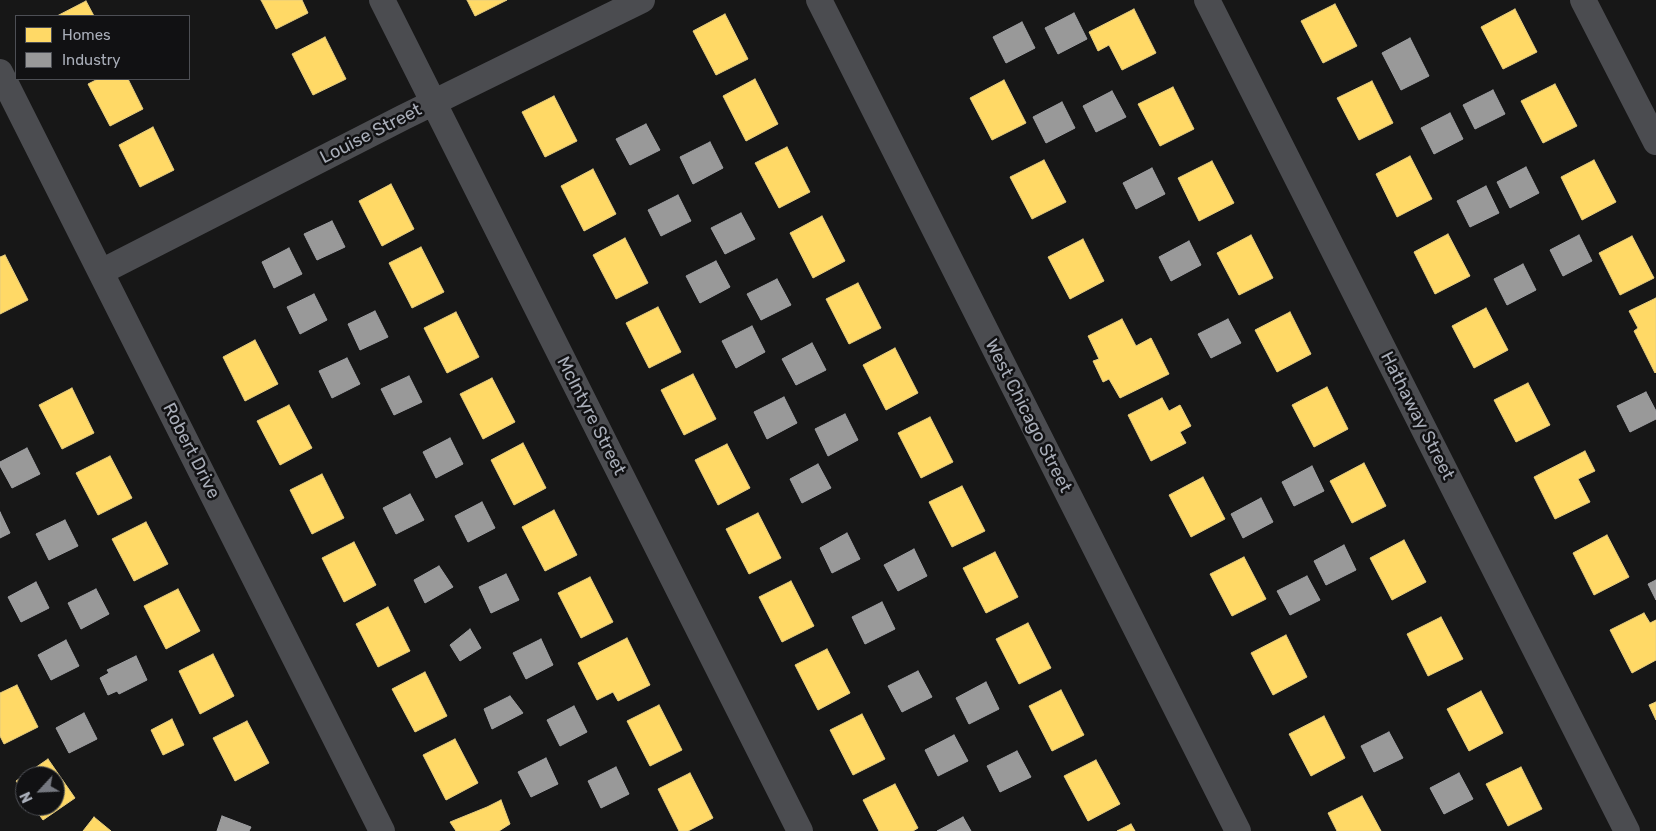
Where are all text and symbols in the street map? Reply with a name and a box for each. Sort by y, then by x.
legend [15,15,190,80]
text: Homes [62,26,111,44]
text: Industry [62,51,121,69]
street label: Louise Street [317,99,425,169]
street label: West Chicago Street [980,336,1076,496]
street label: Hathaway Street [1375,348,1459,484]
street label: McIntyre Street [552,353,630,479]
street label: Robert Drive [158,400,224,502]
north arrow [15,766,65,816]
text: N [17,789,37,805]

